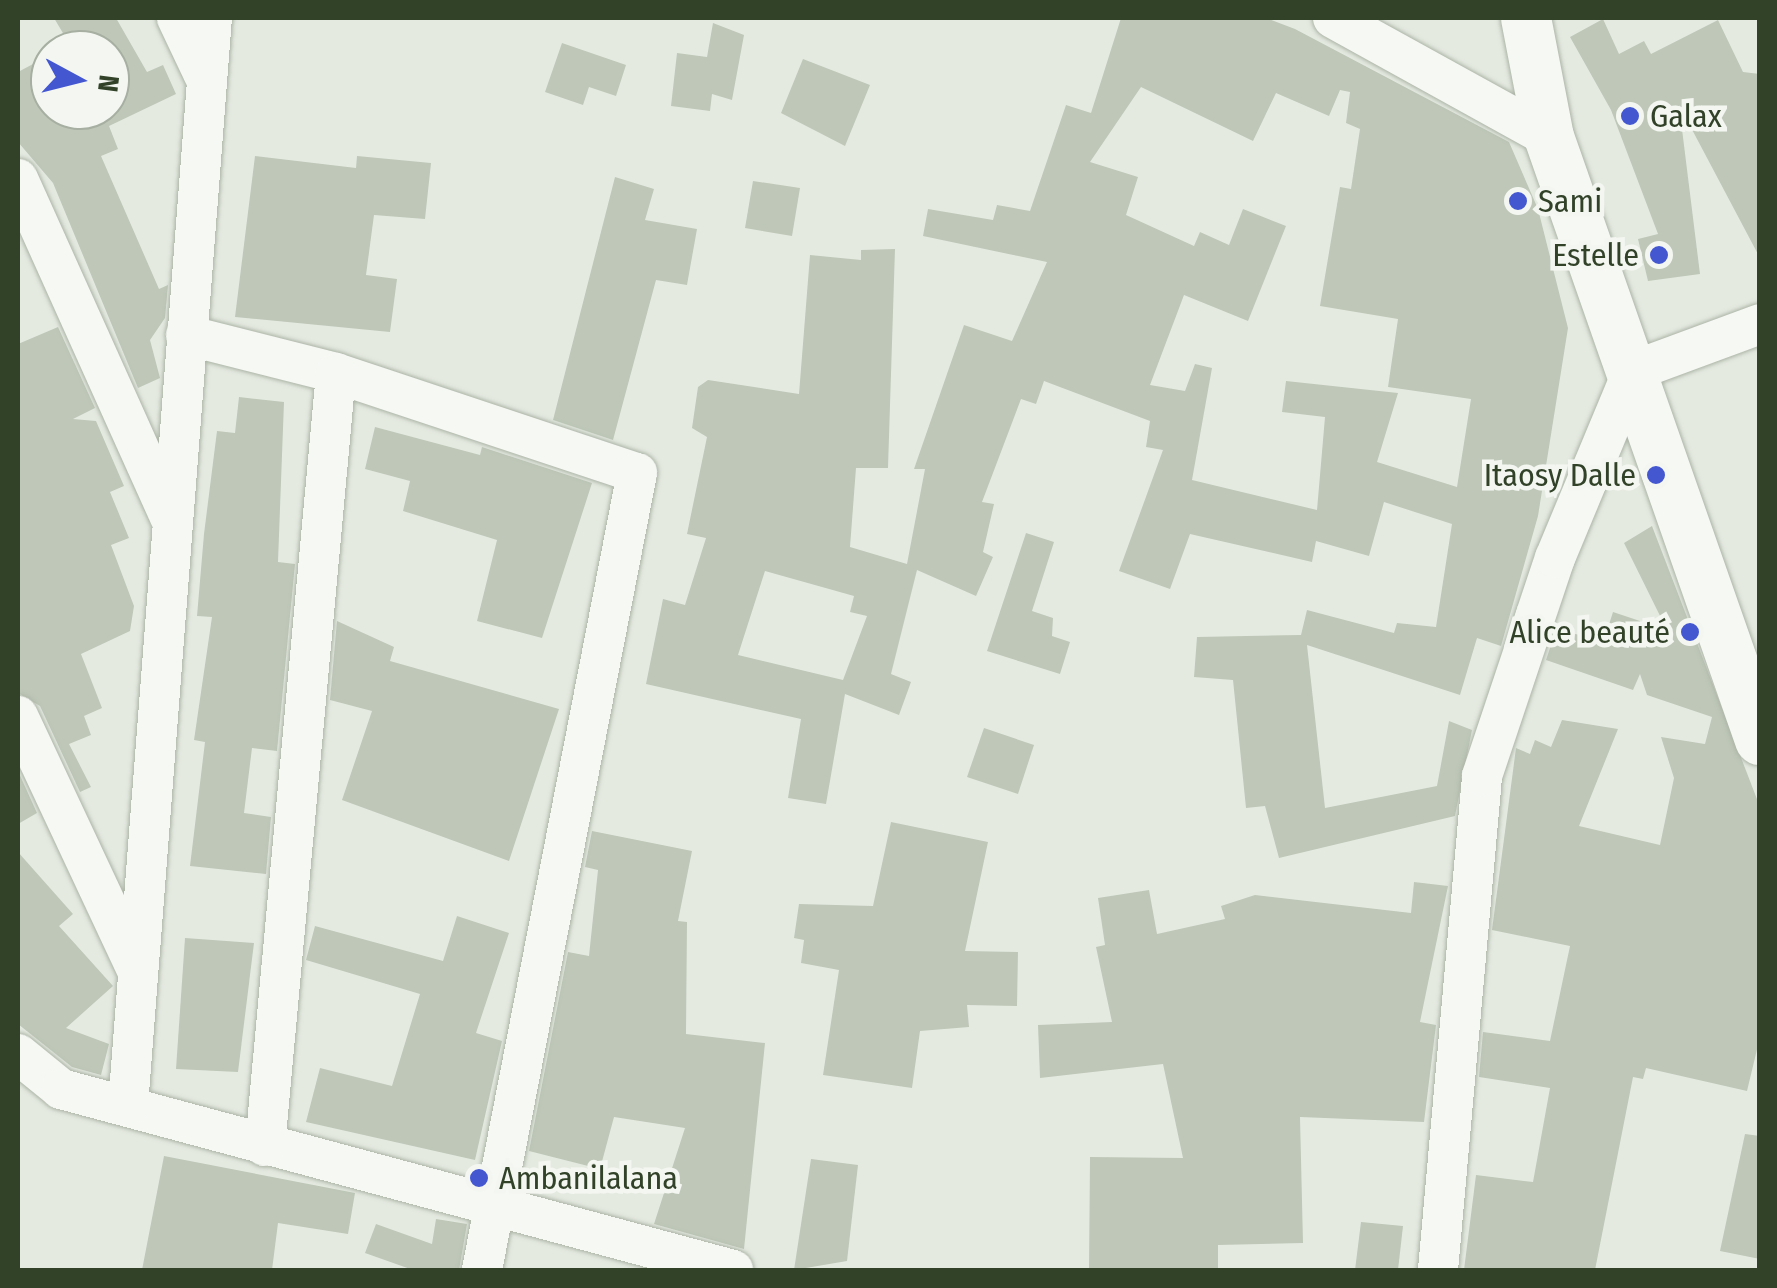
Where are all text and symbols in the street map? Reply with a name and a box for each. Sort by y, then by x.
north arrow [30,30,130,130]
text: N [91,73,126,94]
place label: Galax [1650,97,1722,135]
marker: Galax [1619,105,1641,127]
place label: Sami [1538,182,1602,220]
marker: Sami [1507,190,1529,212]
place label: Estelle [1552,236,1639,274]
marker: Estelle [1648,244,1670,266]
place label: Itaosy Dalle [1484,456,1636,494]
marker: Itaosy Dalle [1645,464,1667,486]
place label: Alice beauté [1509,613,1670,651]
marker: Alice beauté [1679,621,1701,643]
place label: Ambanilalana [499,1159,678,1197]
marker: Ambanilalana [468,1167,490,1189]

